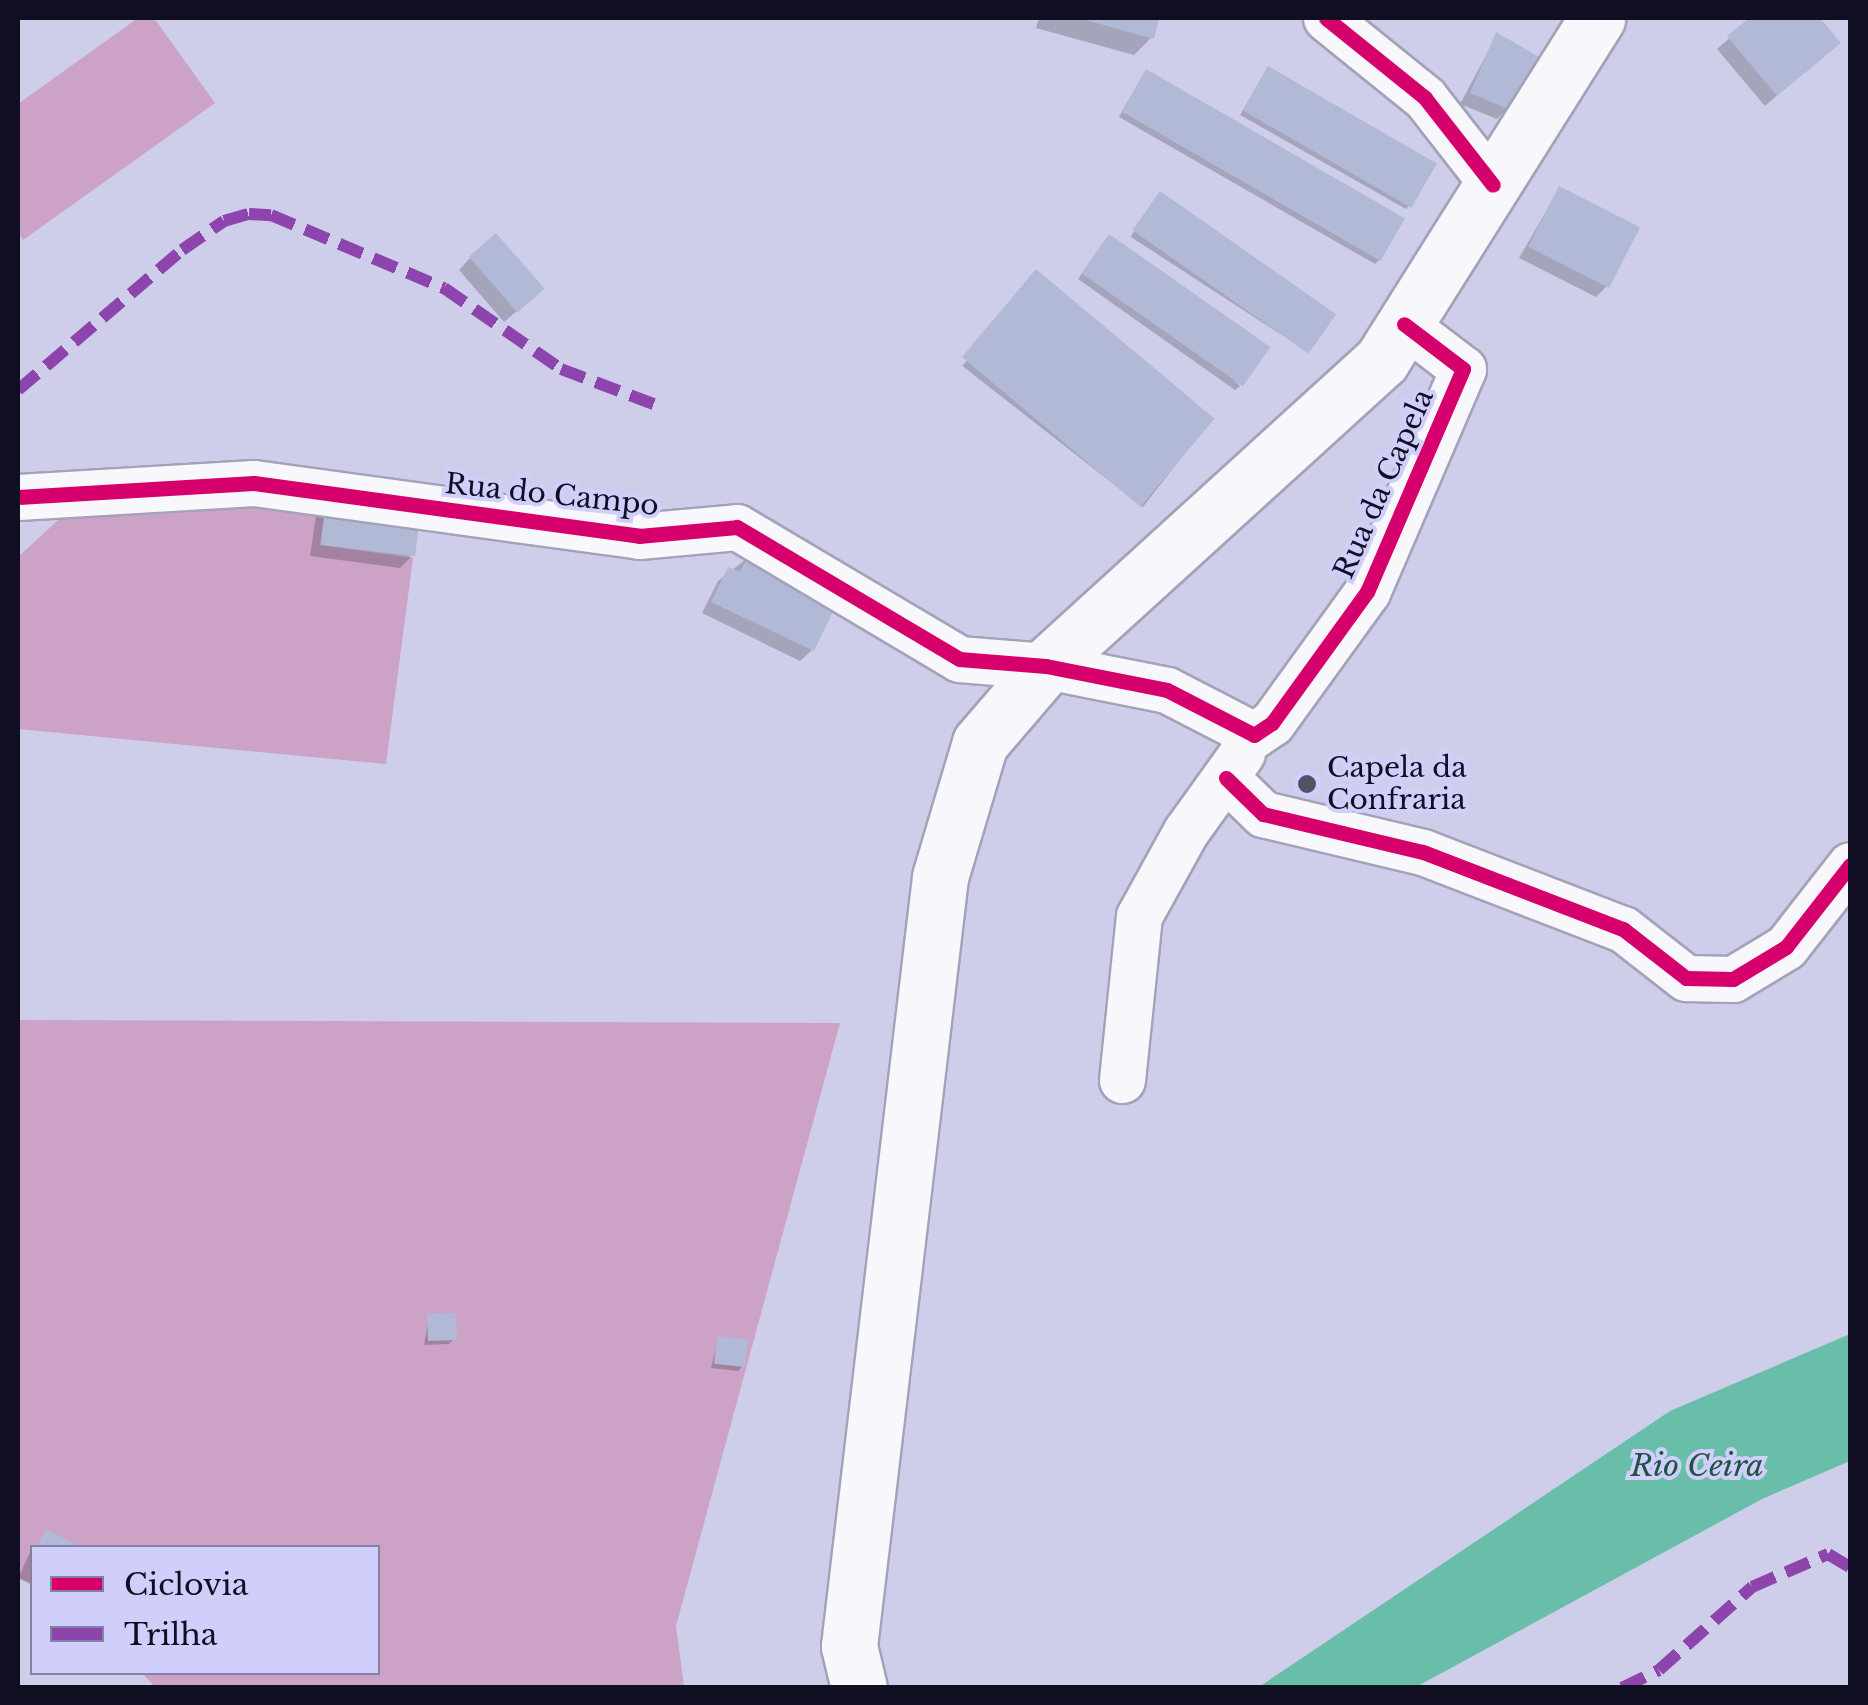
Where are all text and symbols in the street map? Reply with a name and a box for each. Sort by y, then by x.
street label: Rua da Capela [1327,384,1441,584]
street label: Rua do Campo [443,467,661,523]
place label: Capela da Confraria [1327,751,1467,817]
marker: Capela da Confraria [1296,773,1318,795]
water label: Rio Ceira [1630,1448,1764,1484]
legend [30,1545,380,1675]
text: Ciclovia [124,1566,248,1603]
text: Trilha [124,1616,217,1653]

